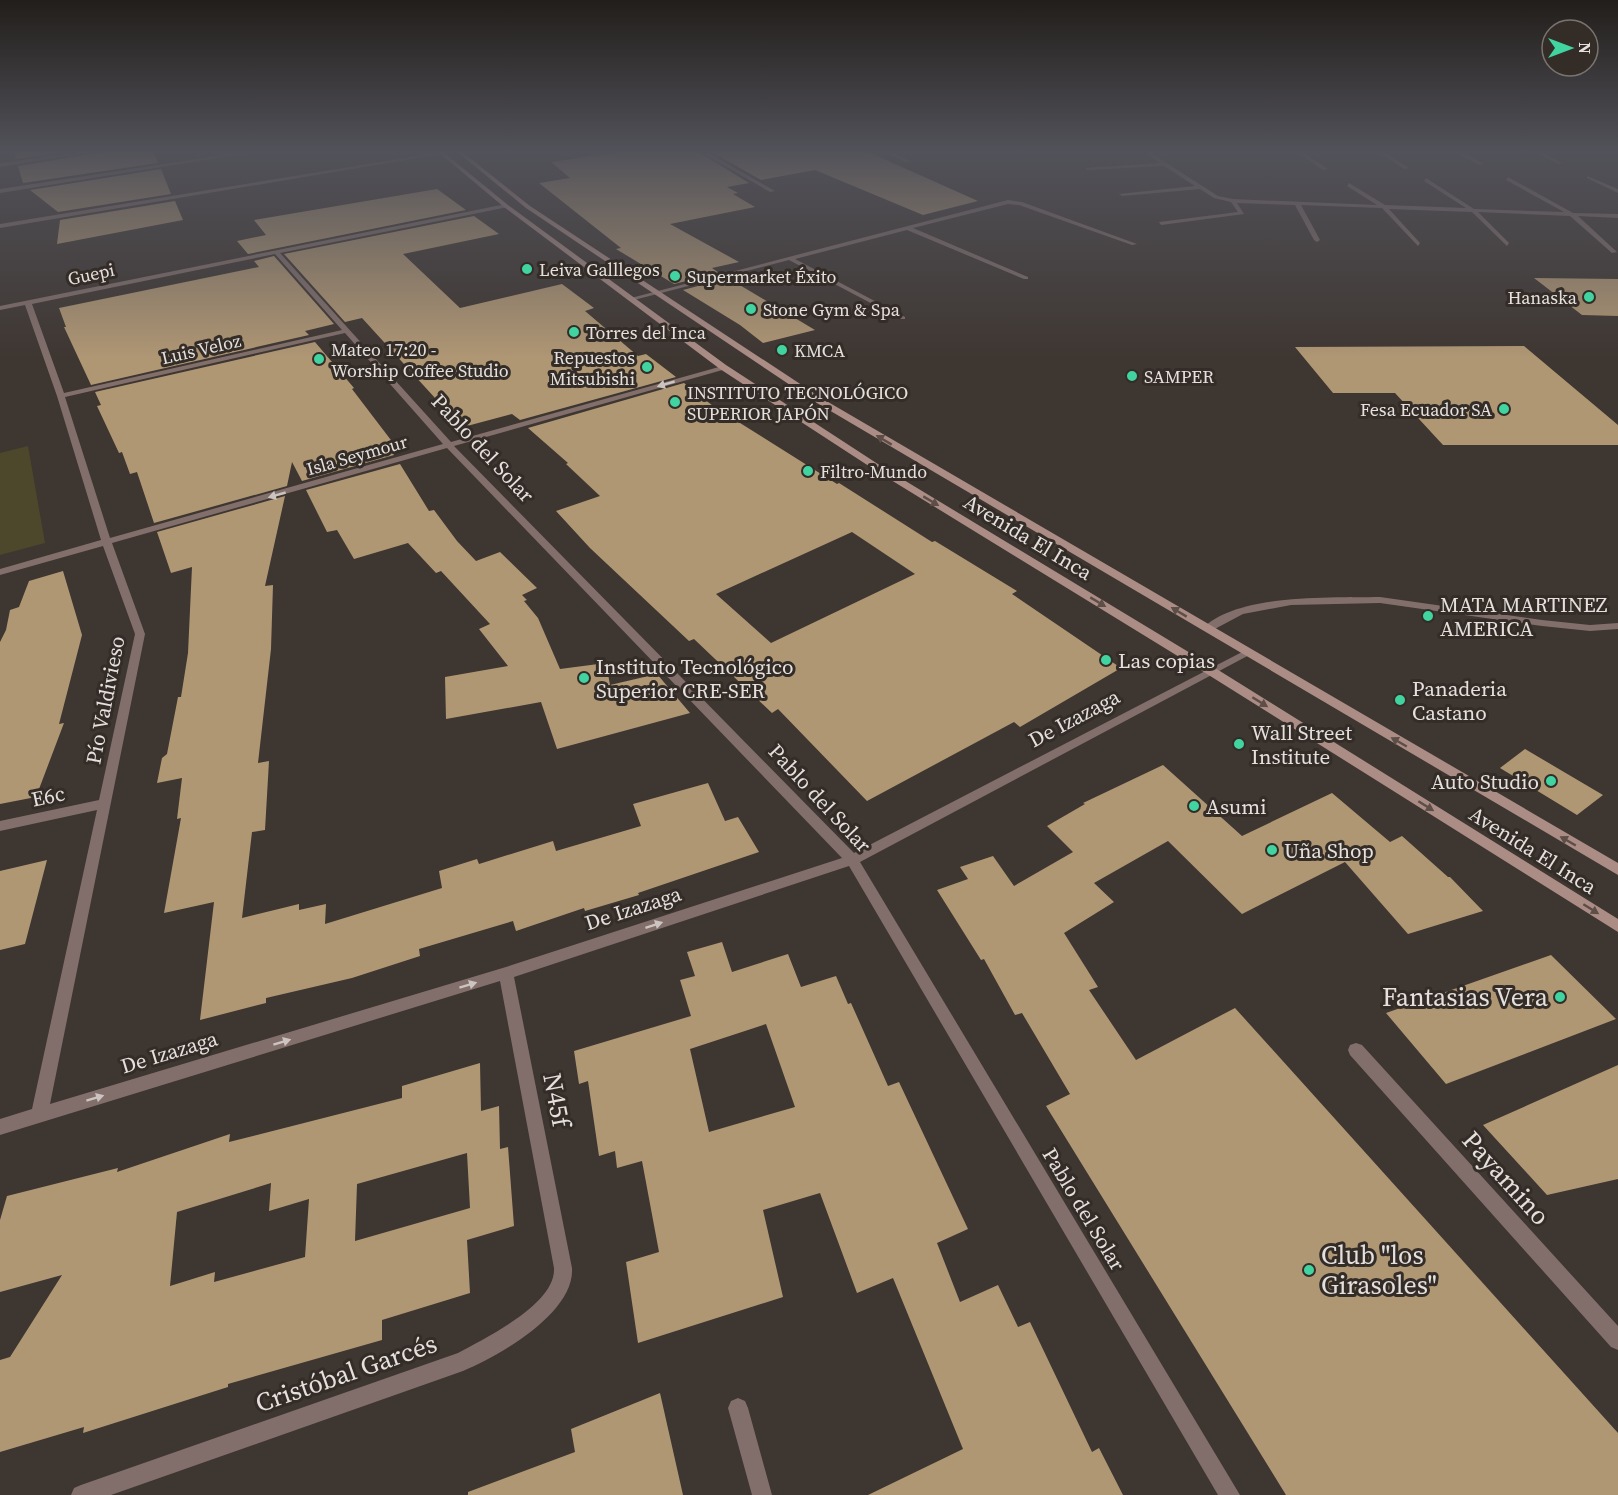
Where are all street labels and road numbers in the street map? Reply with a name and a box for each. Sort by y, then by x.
street label: Guepi [65,257,117,291]
street label: Luis Veloz [159,328,243,370]
street label: Pablo del Solar [425,387,541,509]
street label: Isla Seymour [304,429,411,481]
street label: Avenida El Inca [958,487,1098,587]
street label: Pío Valdivieso [78,633,132,767]
street label: De Izazaga [1023,682,1125,754]
street label: Pablo del Solar [762,737,878,859]
street label: E6c [29,778,67,814]
street label: Avenida El Inca [1464,799,1602,901]
street label: De Izazaga [581,879,685,937]
street label: De Izazaga [117,1023,221,1080]
street label: N45f [534,1070,580,1133]
street label: Payamino [1454,1123,1558,1233]
street label: Pablo del Solar [1036,1142,1132,1276]
street label: Cristóbal Garcés [250,1325,442,1421]

